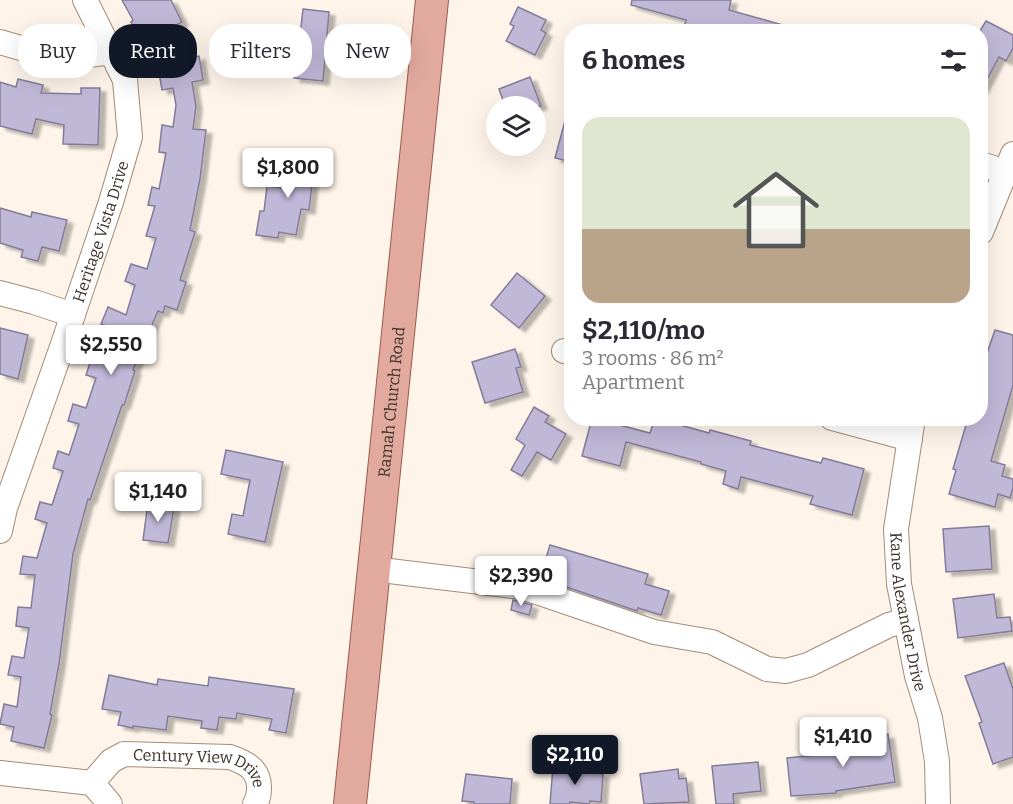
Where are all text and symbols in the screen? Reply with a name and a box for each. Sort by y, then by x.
chip: Buy [18,24,97,78]
chip: Rent [109,24,197,78]
chip: Filters [209,24,312,78]
chip: New [324,24,411,78]
icon: filters [937,44,970,77]
text: 6 homes [582,45,685,76]
map controls [486,96,546,156]
button: layers [486,96,546,156]
pin: $1,800 [239,148,337,199]
text: $1,800 [256,155,320,179]
icon: home [722,156,830,264]
street label: Heritage Vista Drive [69,159,133,305]
text: $2,110/mo [582,315,705,346]
pin: $2,550 [62,325,160,376]
street label: Ramah Church Road [374,325,409,478]
text: $2,550 [80,332,142,356]
text: 3 rooms · 86 m² [582,346,724,370]
text: Apartment [582,370,685,394]
pin: $1,140 [109,472,207,523]
text: $1,140 [129,479,187,503]
street label: Kane Alexander Drive [886,532,930,694]
pin: $2,390 [472,556,570,607]
text: $2,390 [489,563,553,587]
pin: $1,410 [794,717,892,768]
text: $1,410 [814,724,872,748]
pin: $2,110 [526,735,624,786]
text: $2,110 [546,742,604,766]
street label: Century View Drive [133,745,268,789]

